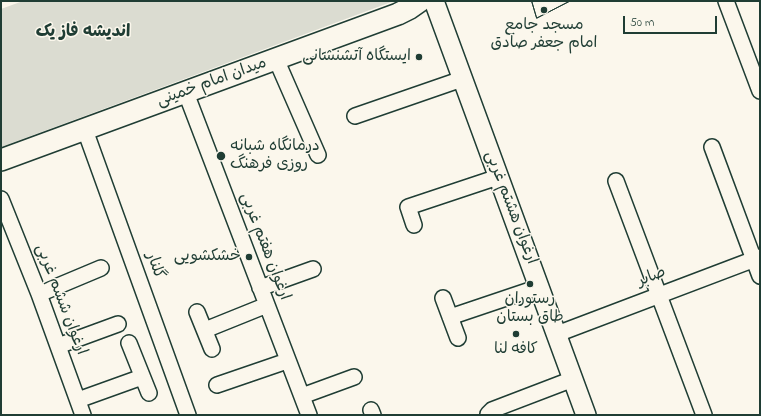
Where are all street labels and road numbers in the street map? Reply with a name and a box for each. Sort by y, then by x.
street label: میدان امام خمینی [154,54,270,112]
street label: ارغوان هشتم غربی [480,149,540,267]
street label: ارغوان هفتم غربی [235,190,293,304]
street label: ارغوان ششم غربی [30,242,90,358]
street label: گلنار [140,250,168,282]
street label: صابر [635,264,669,292]

